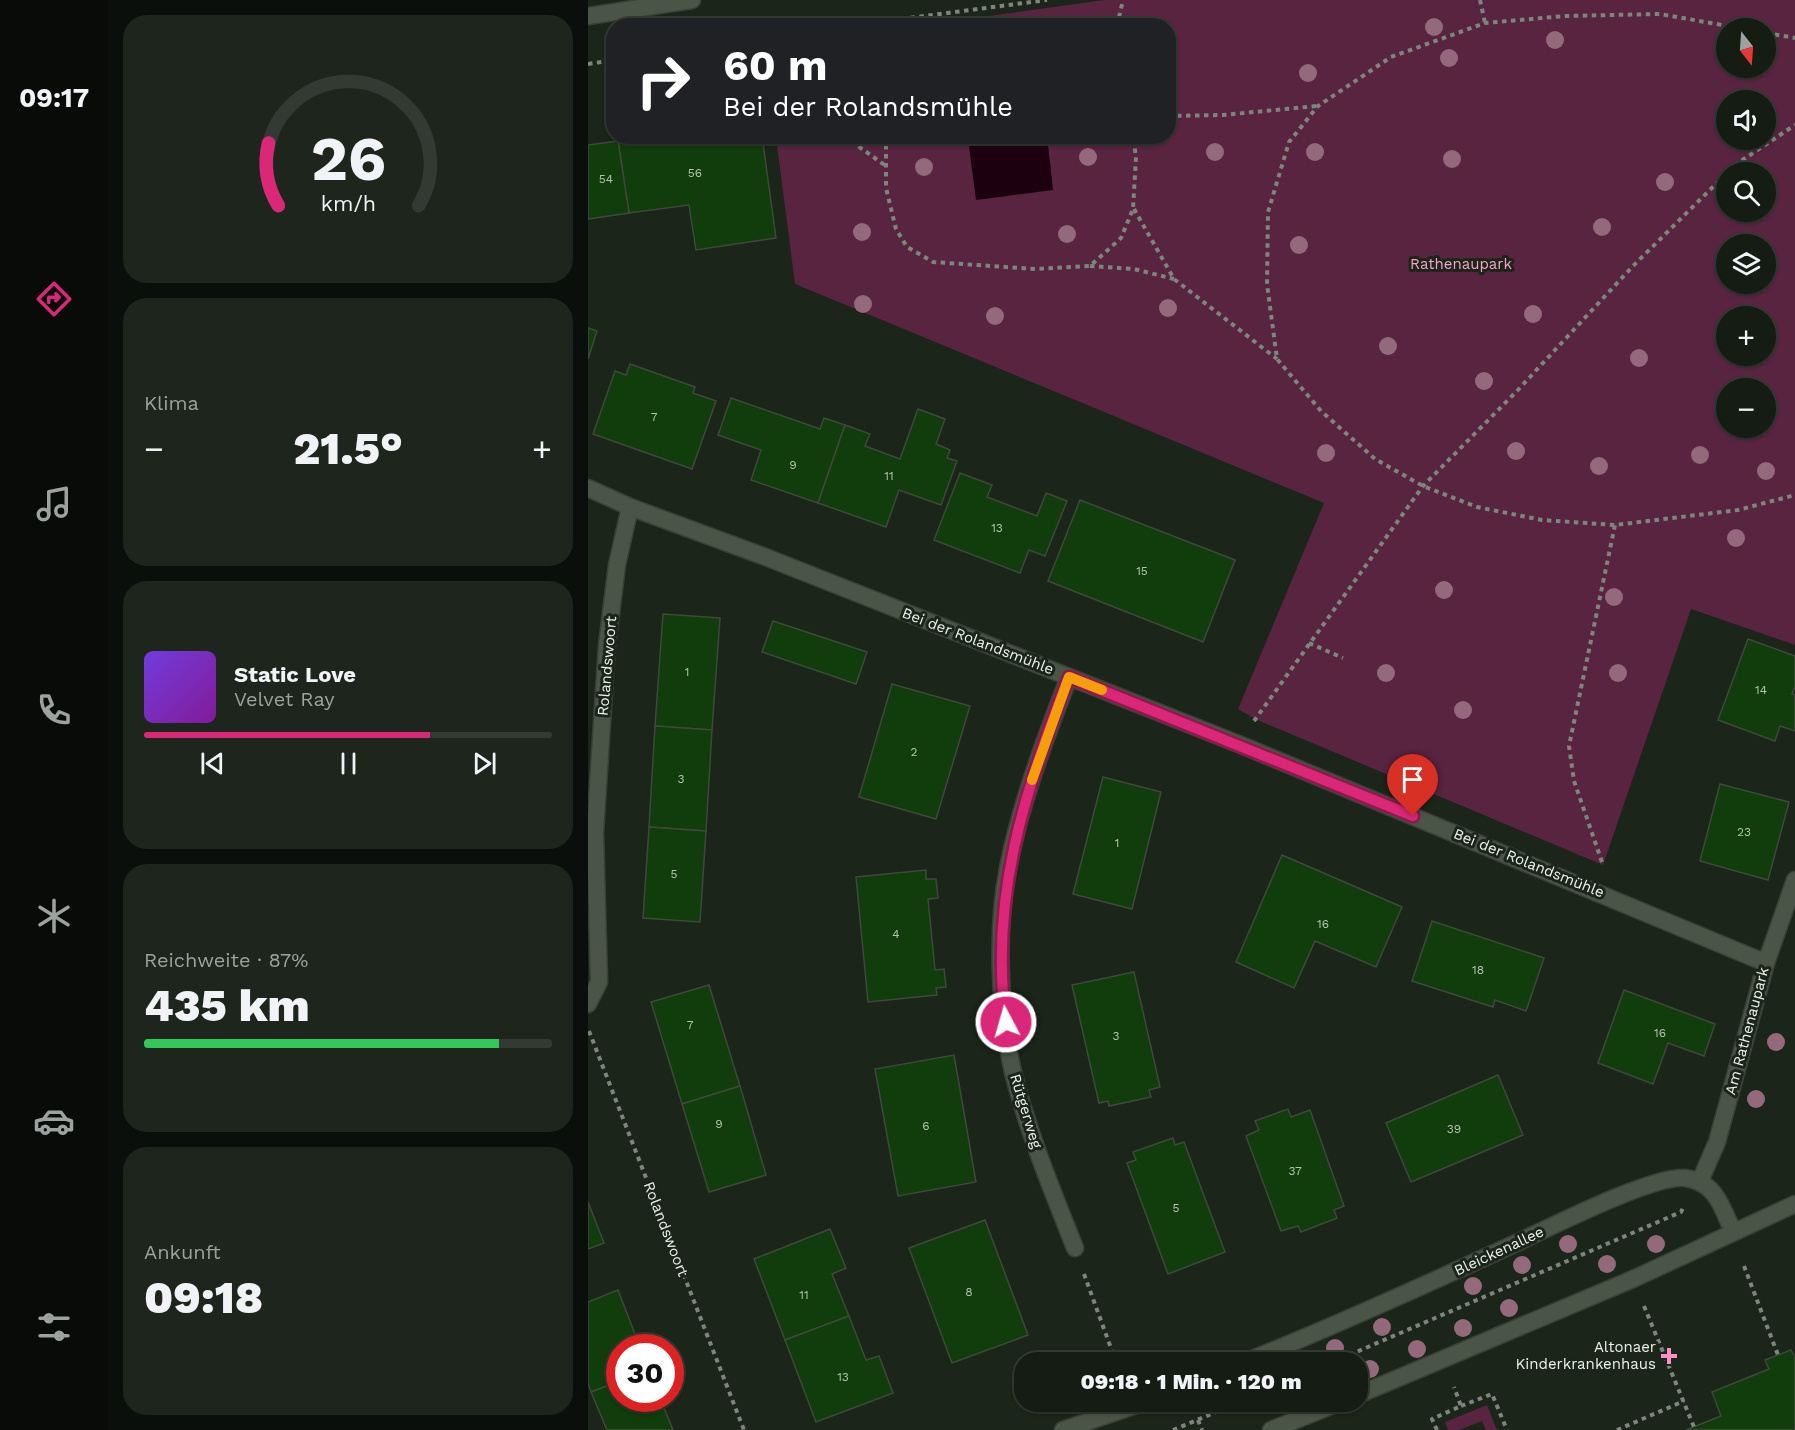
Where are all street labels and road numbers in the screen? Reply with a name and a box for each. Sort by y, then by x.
street label: Bei der Rolandsmühle [900,604,1056,678]
street label: Rolandswoort [594,615,620,717]
street label: Bei der Rolandsmühle [1451,825,1607,901]
street label: Am Rathenaupark [1721,965,1773,1097]
street label: Rütgerweg [1006,1072,1046,1150]
street label: Rolandswoort [640,1179,693,1280]
street label: Bleickenallee [1451,1222,1547,1280]

